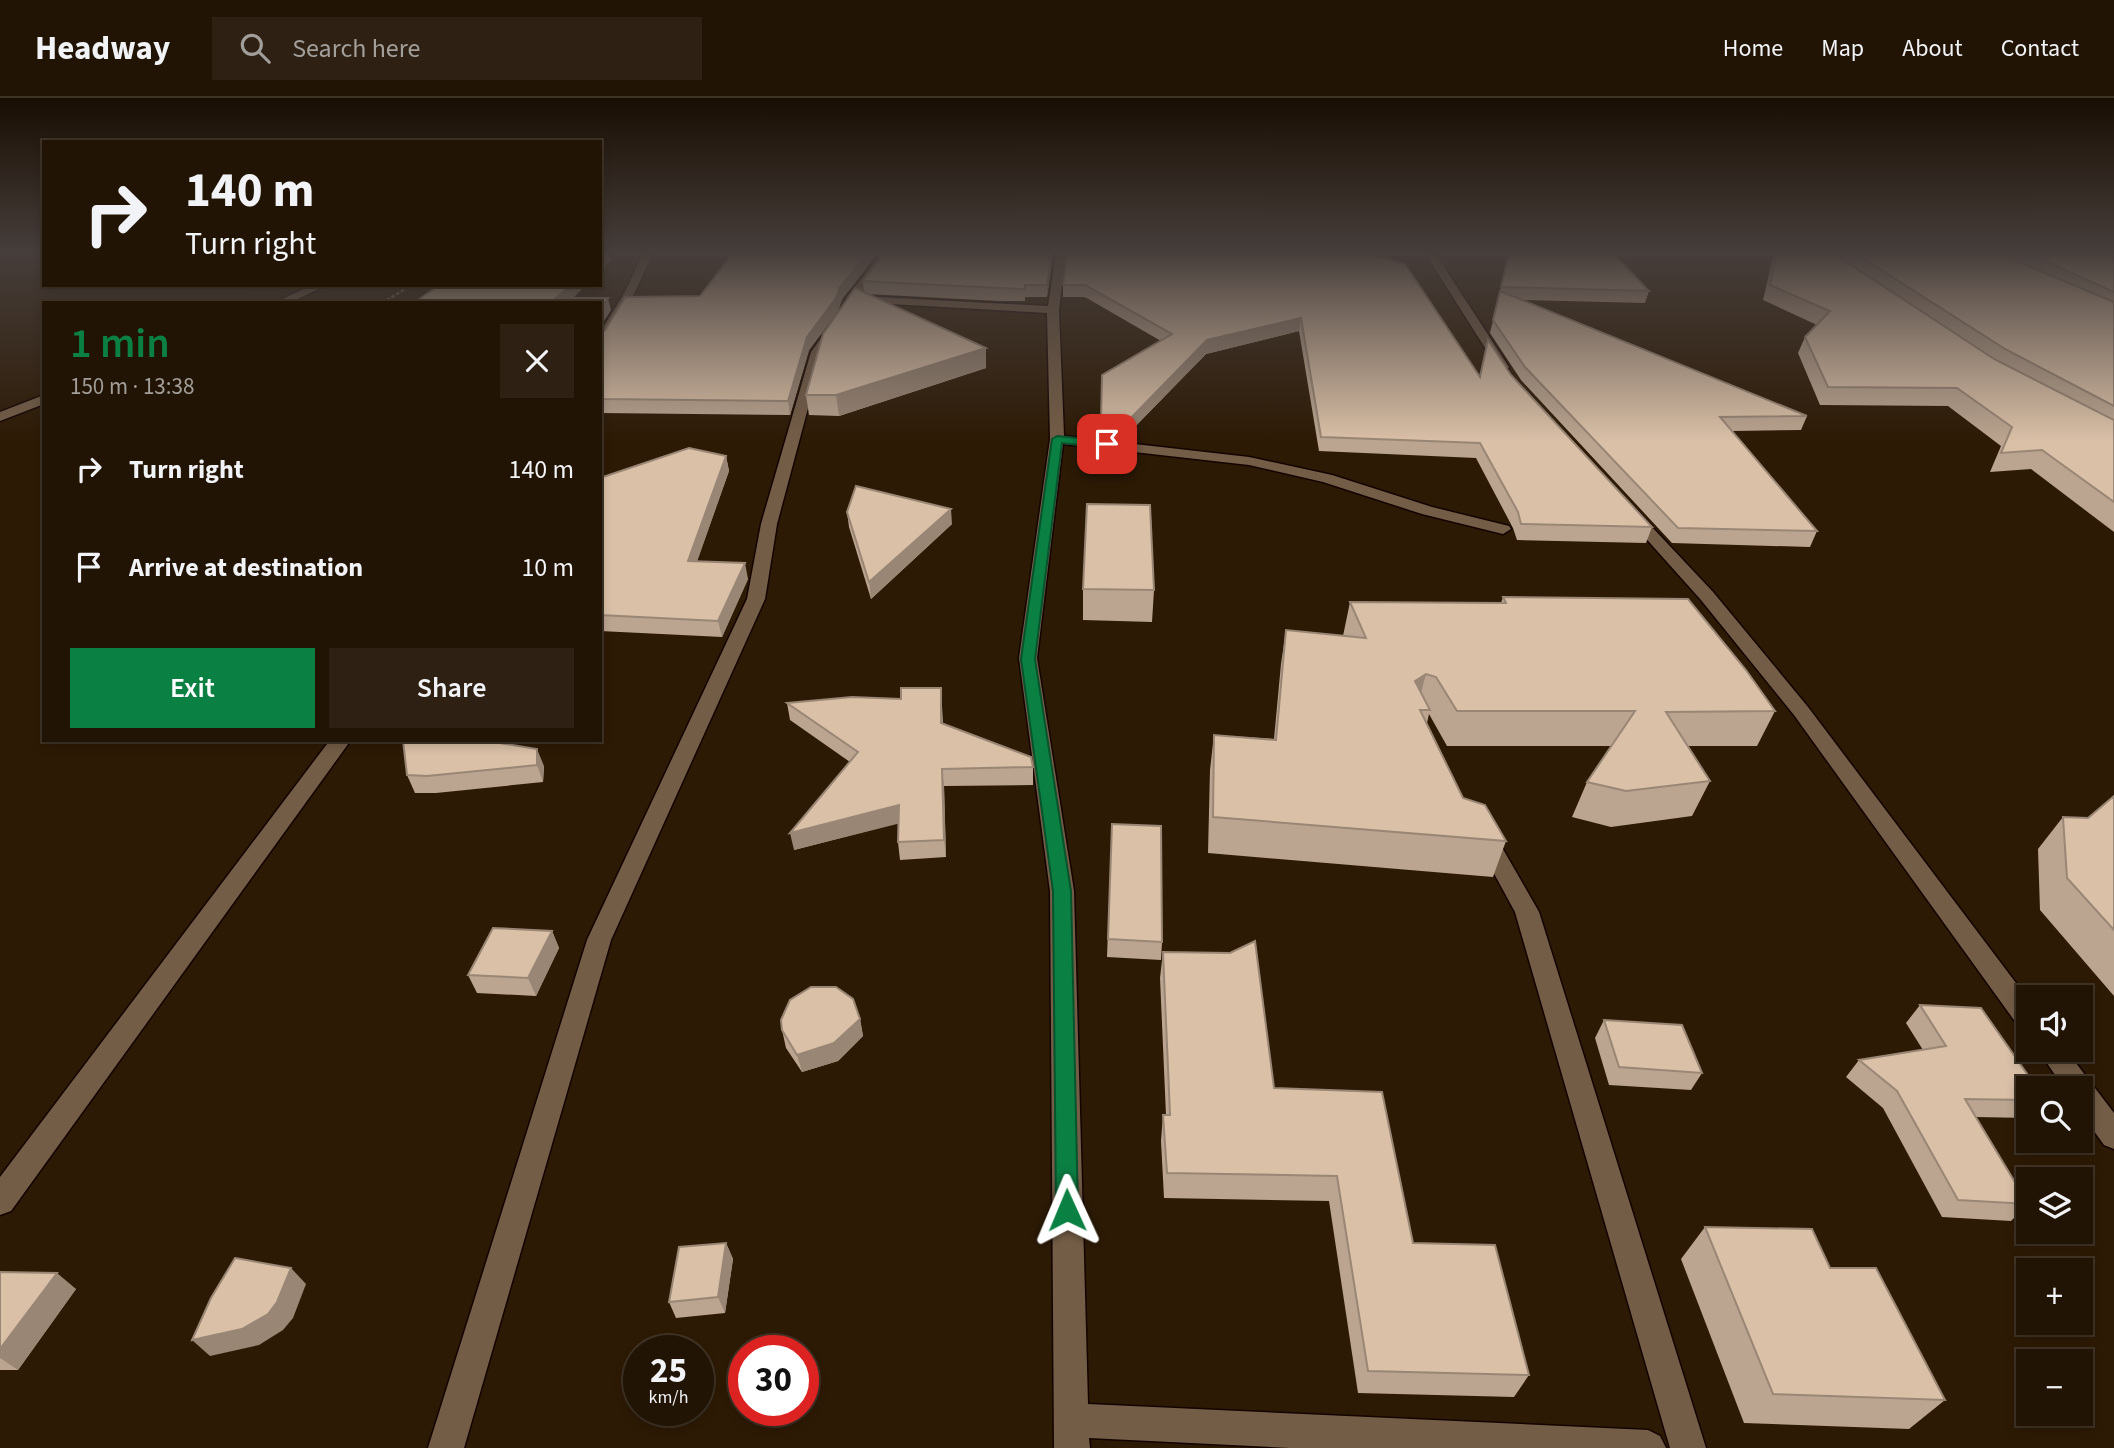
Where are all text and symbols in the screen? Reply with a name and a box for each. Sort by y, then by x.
search box [212,17,702,80]
text: Headway [35,25,170,72]
icon: search [236,29,274,67]
text: Search here [292,30,420,67]
text: Home [1723,31,1783,66]
text: Map [1821,31,1864,66]
text: About [1902,31,1963,66]
text: Contact [2001,31,2079,66]
text: 140 m [185,156,314,226]
icon: right [70,168,161,259]
text: Turn right [185,221,316,267]
text: 1 min [70,314,170,374]
button: close [500,324,574,398]
text: 150 m · 13:38 [70,370,194,403]
pin [1077,414,1137,474]
icon: arrive [1088,425,1126,463]
icon: right [70,450,108,488]
text: Turn right [129,451,244,488]
text: 140 m [508,451,574,488]
icon: arrive [70,548,108,586]
text: Arrive at destination [129,549,363,586]
text: 10 m [521,549,574,586]
button: Exit [70,648,315,728]
button: Share [329,648,574,728]
map controls [2016,985,2093,1426]
button: sound [2016,985,2093,1062]
button: search [2016,1076,2093,1153]
button: layers [2016,1167,2093,1244]
position arrow [1030,1173,1104,1247]
button: + [2016,1258,2093,1335]
speed limit sign: 30 [728,1335,819,1426]
text: 25 [650,1346,687,1396]
button: − [2016,1349,2093,1426]
text: km/h [649,1385,688,1410]

